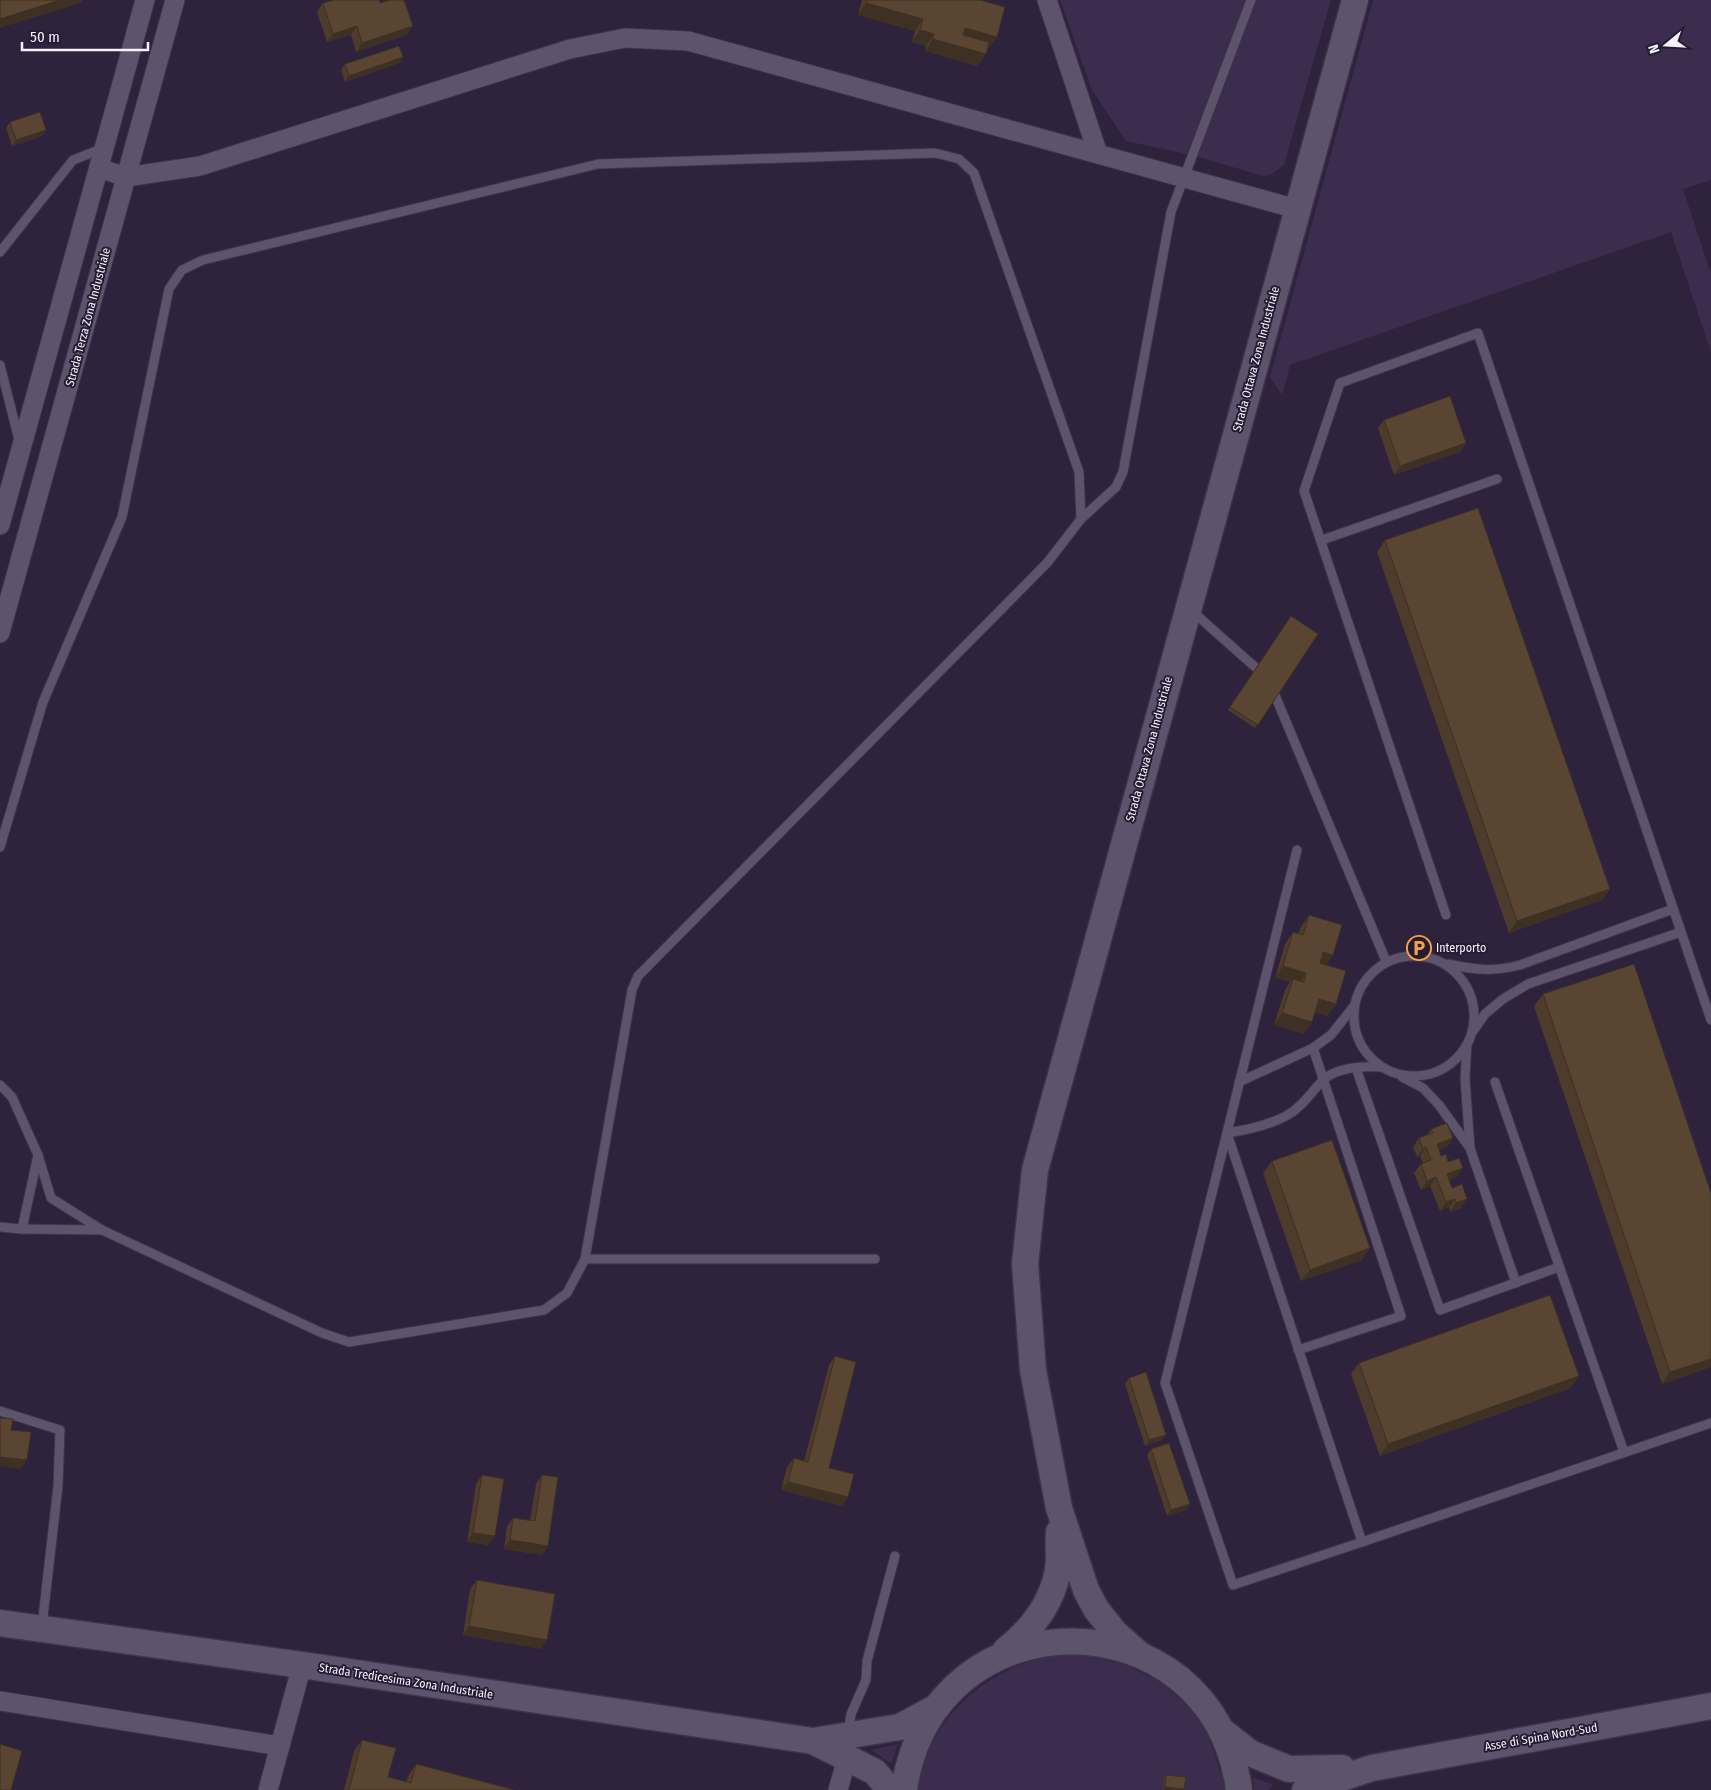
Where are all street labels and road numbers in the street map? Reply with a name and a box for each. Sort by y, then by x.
street label: Strada Terza Zona Industriale [63,246,113,388]
street label: Strada Ottava Zona Industriale [1230,285,1282,433]
street label: Strada Ottava Zona Industriale [1123,675,1175,823]
street label: Strada Tredicesima Zona Industriale [318,1660,494,1702]
street label: Asse di Spina Nord-Sud [1483,1720,1599,1754]

